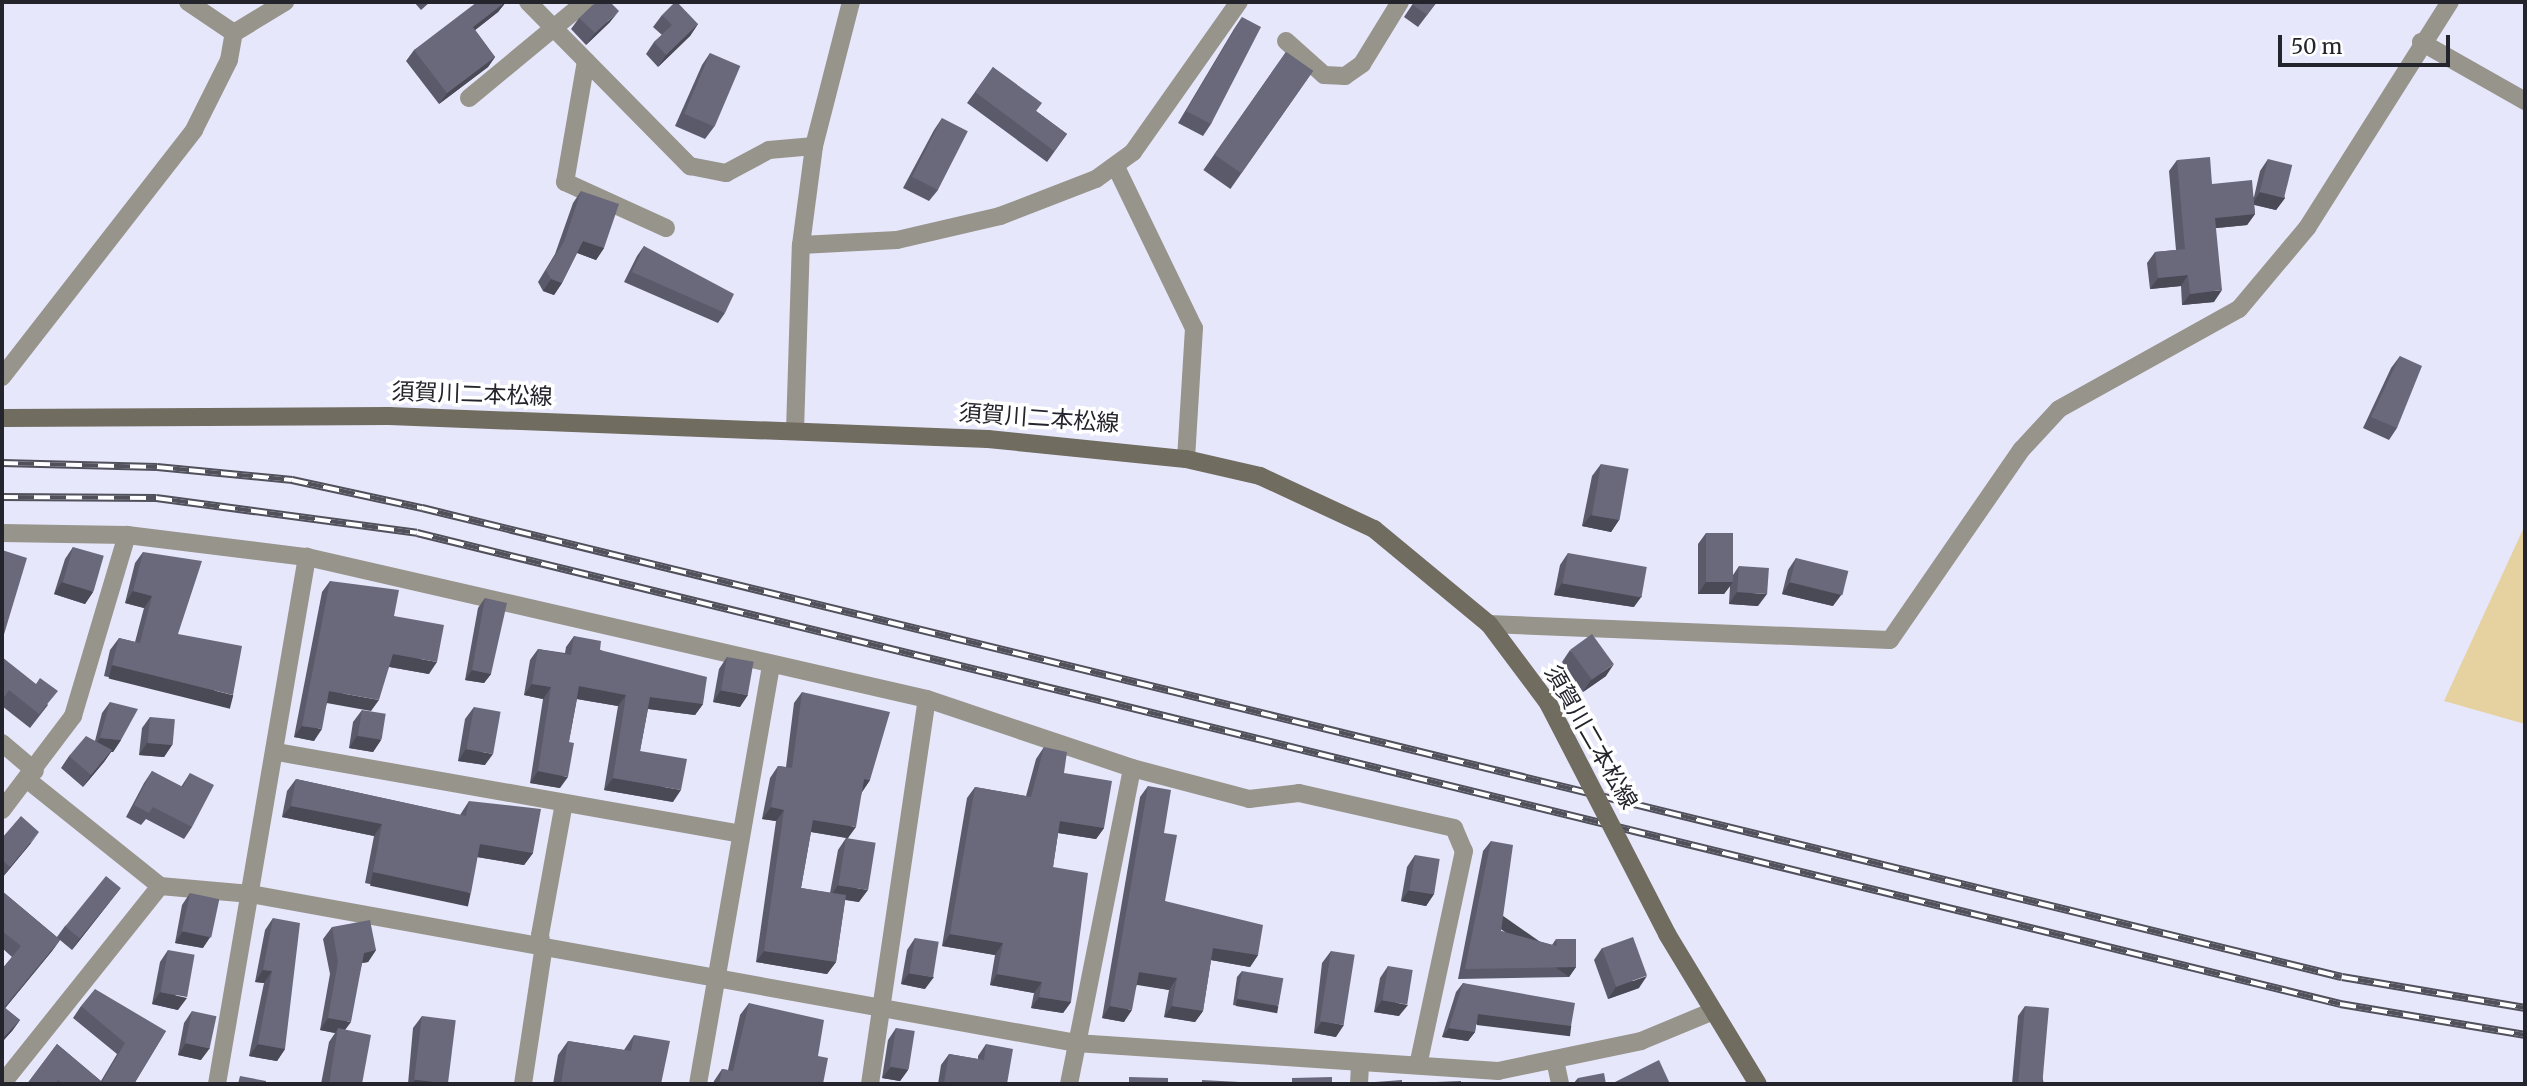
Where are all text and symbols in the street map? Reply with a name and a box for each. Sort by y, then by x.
scale bar [2282,21,2454,65]
text: 50 m [2291,33,2342,60]
street label: 須賀川二本松線 [391,377,553,411]
street label: 須賀川二本松線 [958,399,1120,437]
street label: 須賀川二本松線 [1539,660,1643,814]

